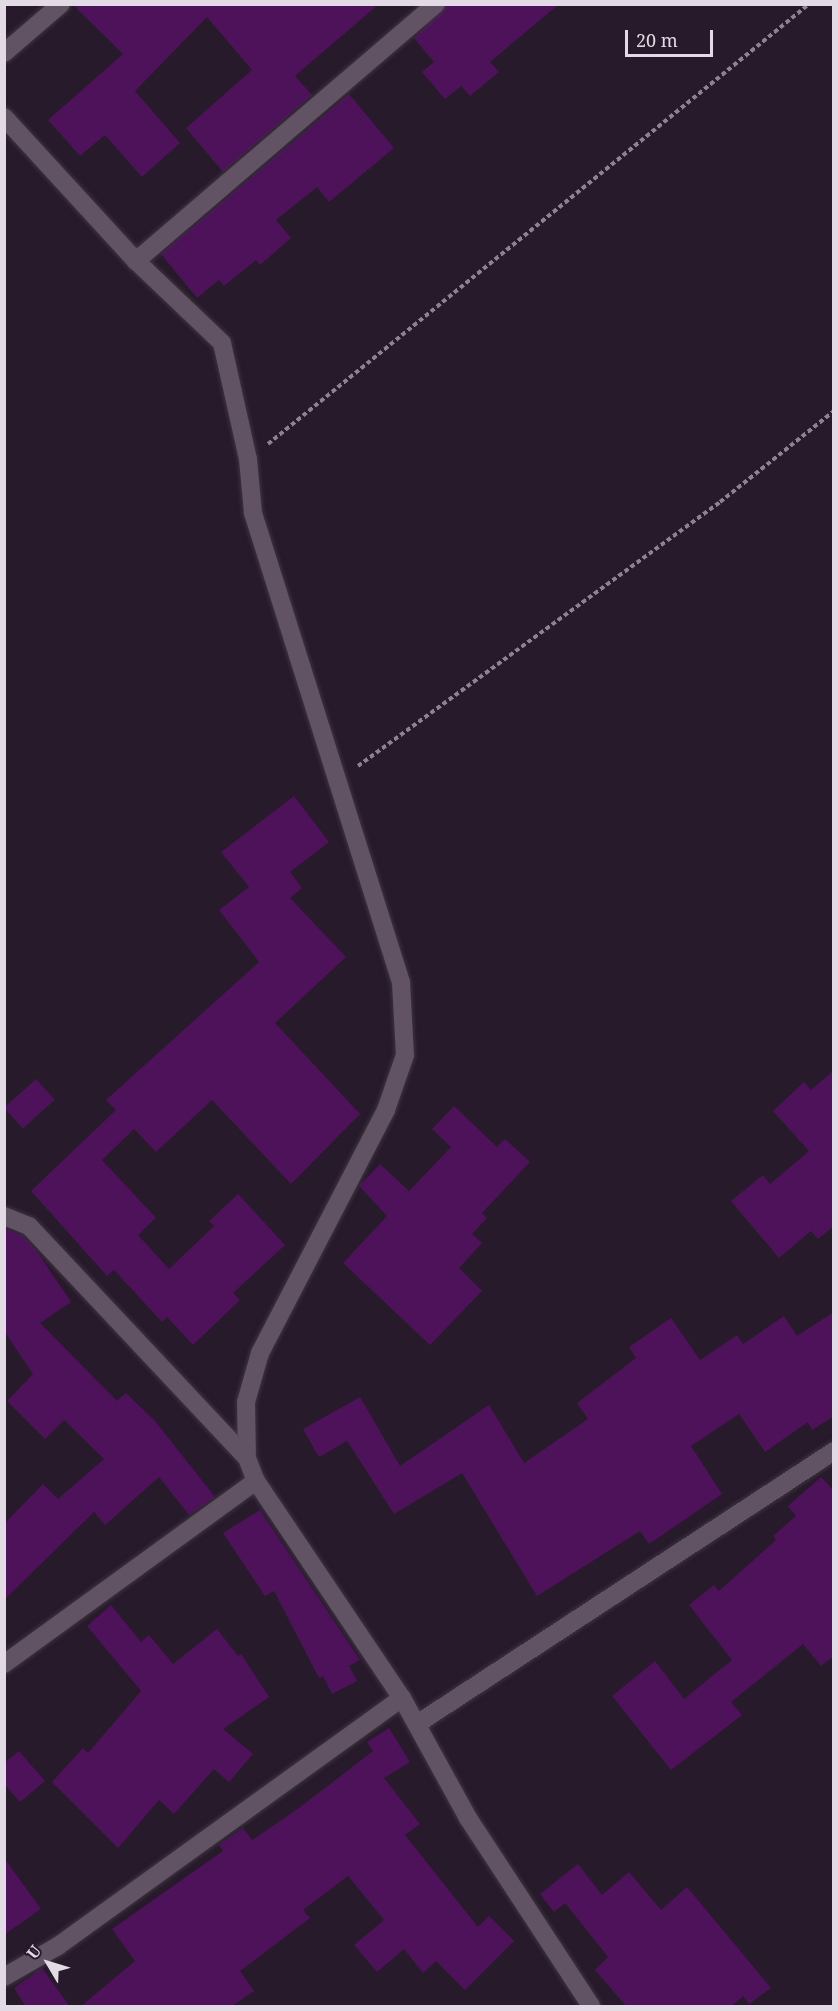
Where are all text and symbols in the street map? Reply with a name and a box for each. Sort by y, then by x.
scale bar [628,18,716,56]
text: 20 m [636,28,678,52]
north arrow [18,1933,78,1993]
text: U [21,1940,46,1963]

